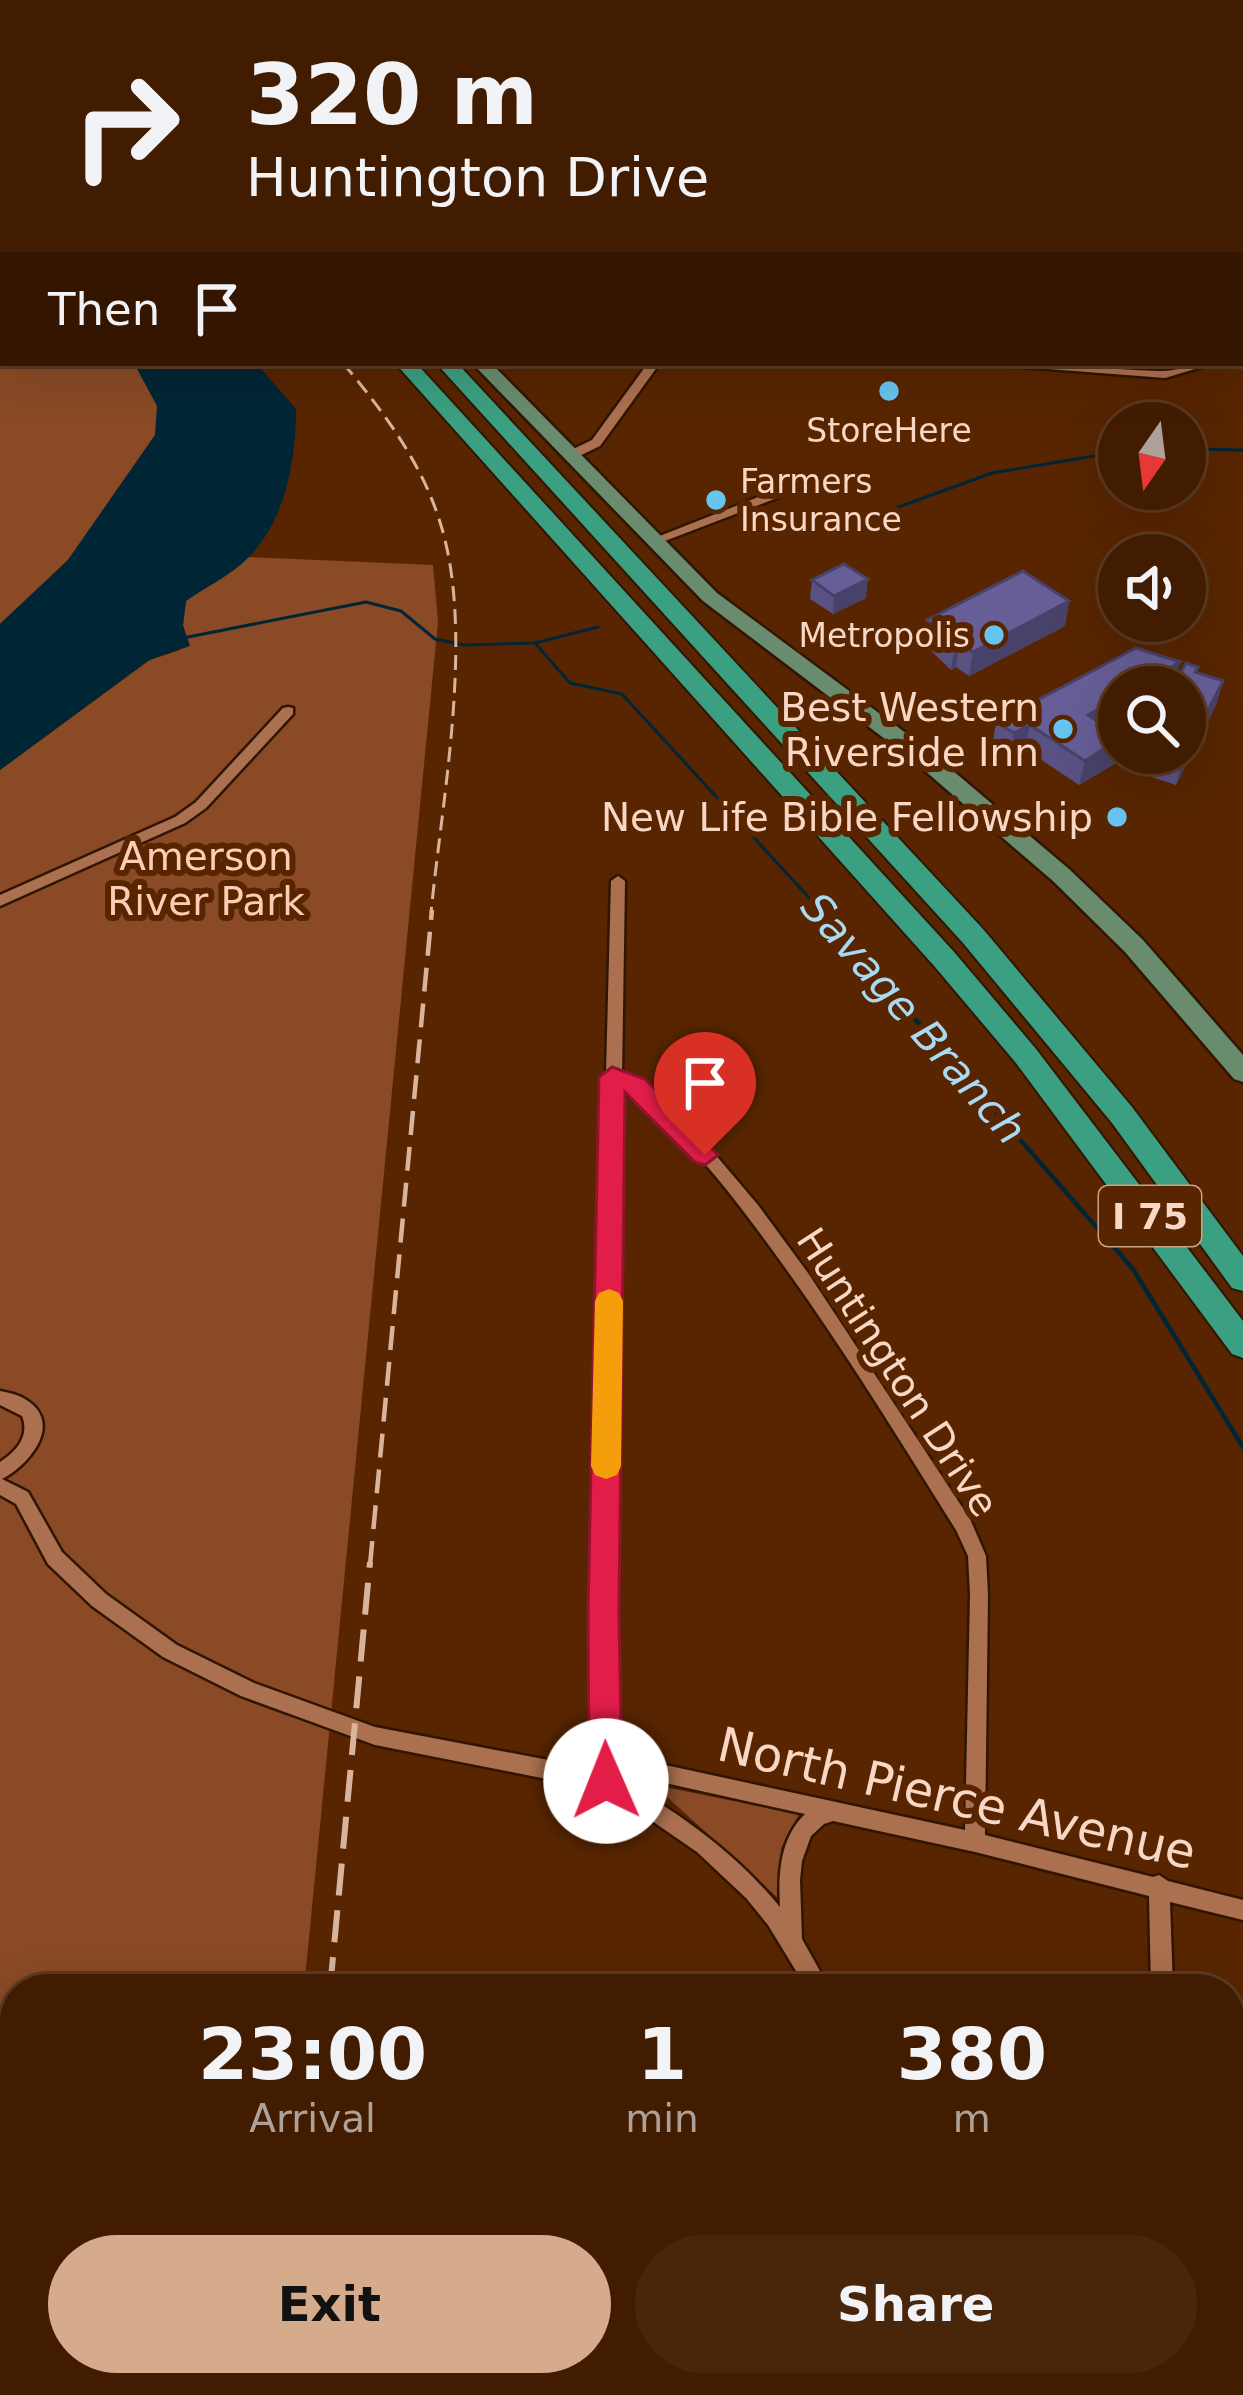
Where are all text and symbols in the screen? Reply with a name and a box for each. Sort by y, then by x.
text: 320 m [246,46,538,144]
icon: right [48,48,204,204]
text: Huntington Drive [246,146,709,209]
icon: arrive [184,276,250,342]
text: Then [48,283,160,336]
marker: StoreHere [876,378,902,404]
north arrow [1098,402,1206,510]
map controls [1098,402,1206,774]
place label: StoreHere [806,411,972,450]
place label: Farmers Insurance [740,462,902,539]
marker: Farmers Insurance [703,487,729,513]
button: sound [1098,534,1206,642]
place label: Metropolis [799,616,970,655]
marker: Metropolis [981,622,1007,648]
button: search [1098,666,1206,774]
place label: Best Western Riverside Inn [780,685,1039,775]
marker: Best Western Riverside Inn [1050,716,1076,742]
place label: New Life Bible Fellowship [601,795,1093,840]
marker: New Life Bible Fellowship [1104,804,1130,830]
park label: Amerson River Park [107,834,305,924]
water label: Savage Branch [791,883,1036,1154]
pin [654,1032,756,1155]
icon: arrive [672,1050,738,1116]
road number: I 75 [1099,1186,1201,1246]
street label: Huntington Drive [788,1220,1008,1525]
street label: North Pierce Avenue [713,1716,1201,1880]
position arrow [543,1718,669,1844]
text: 23:00 [198,2012,427,2096]
text: 1 [637,2012,687,2096]
text: 380 [897,2012,1047,2096]
text: Arrival [249,2096,376,2141]
text: min [625,2096,699,2141]
text: m [953,2096,991,2141]
button: Exit [48,2235,611,2373]
button: Share [635,2235,1197,2373]

